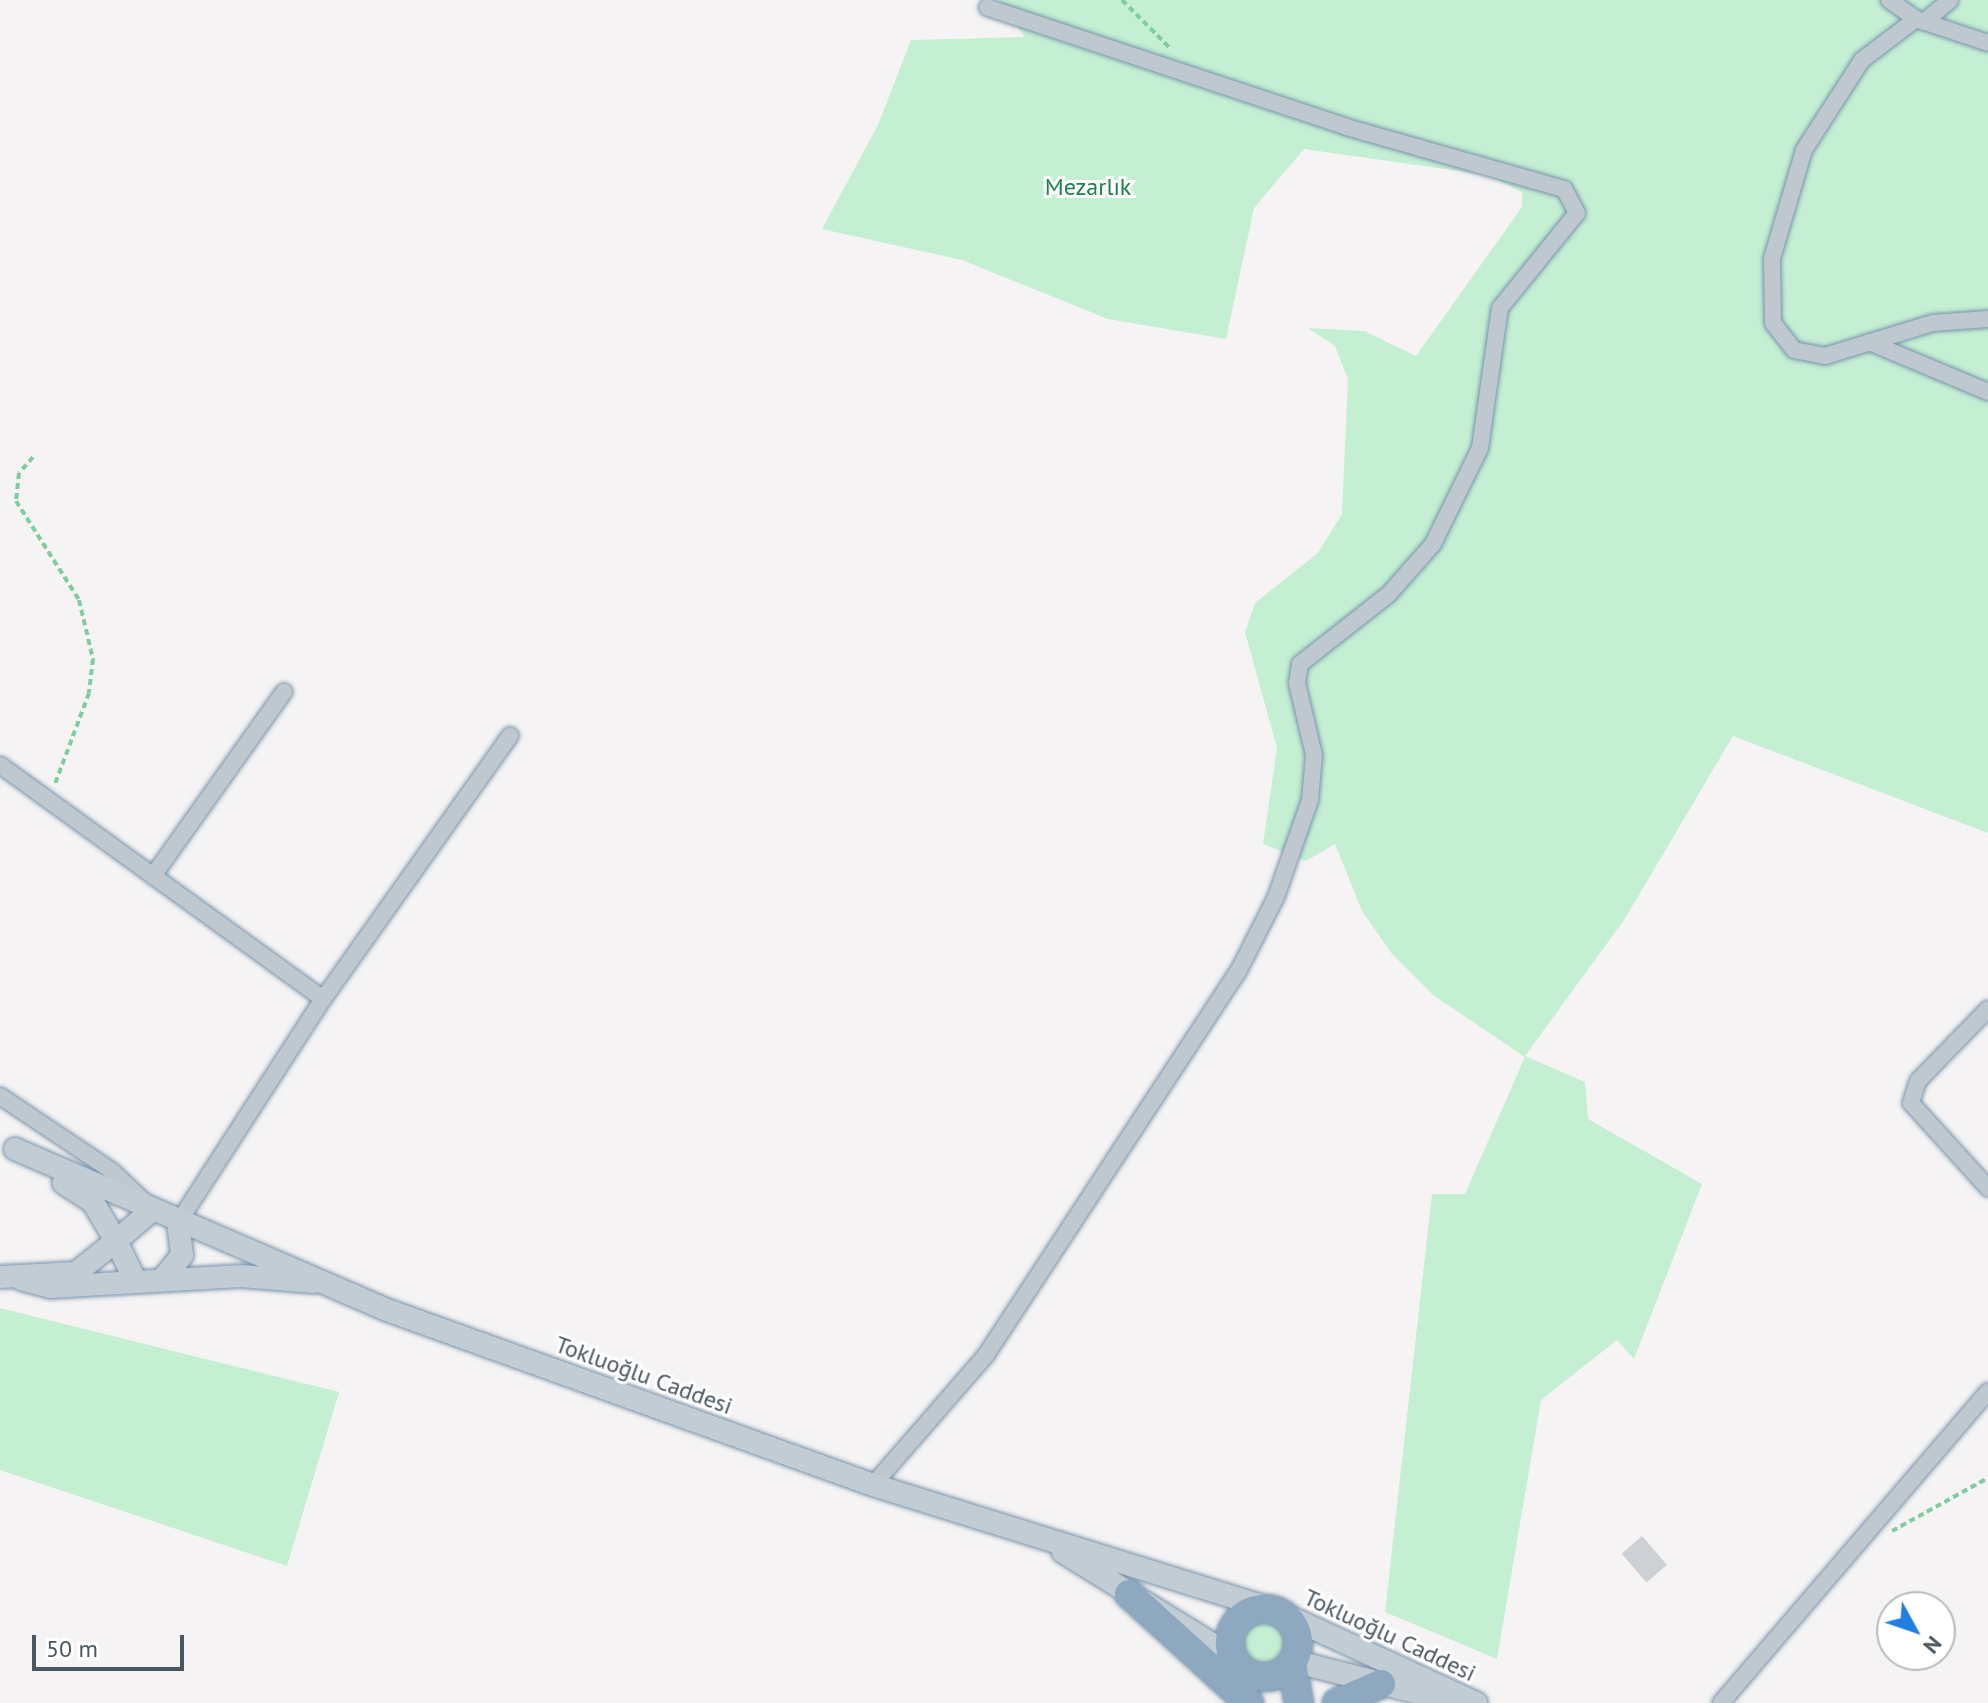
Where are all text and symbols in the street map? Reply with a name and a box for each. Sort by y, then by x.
park label: Mezarlık [1045,173,1131,201]
street label: Tokluoğlu Caddesi [551,1330,737,1420]
street label: Tokluoğlu Caddesi [1299,1583,1481,1687]
north arrow [1876,1591,1956,1671]
scale bar [36,1619,188,1669]
text: N [1917,1631,1948,1660]
text: 50 m [46,1633,98,1664]

